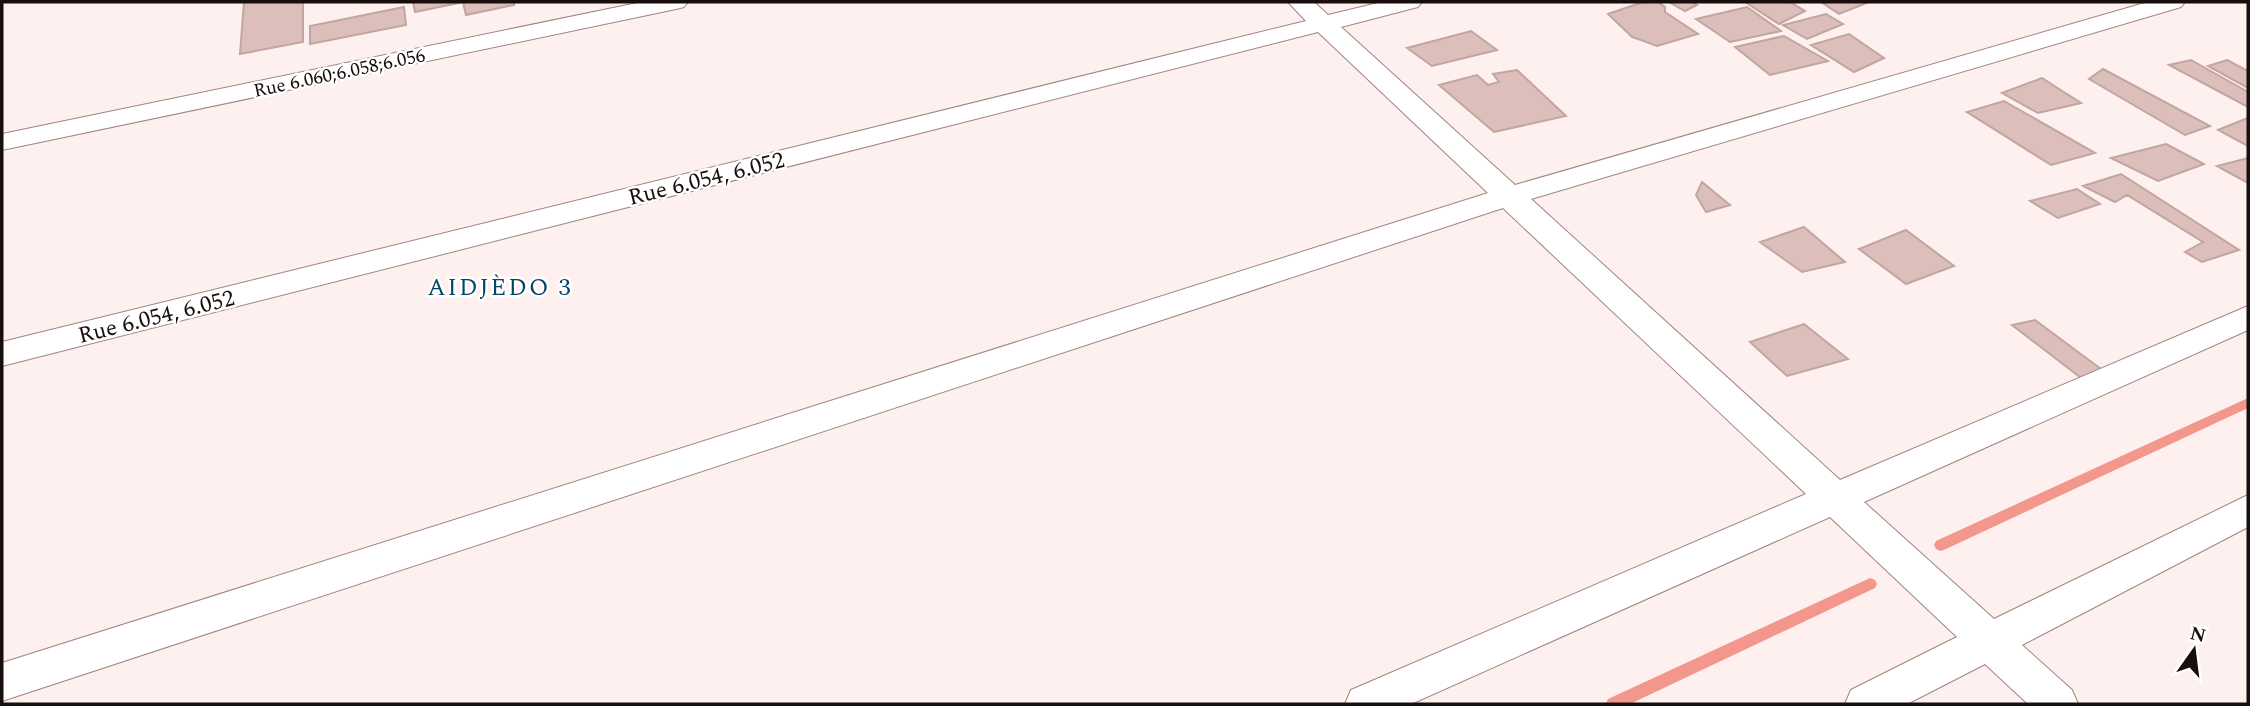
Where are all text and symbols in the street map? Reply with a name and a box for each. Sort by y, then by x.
street label: Rue 6.060;6.058;6.056 [251,41,428,106]
street label: Rue 6.054, 6.052 [625,143,788,216]
district label: AIDJÈDO 3 [428,270,572,306]
street label: Rue 6.054, 6.052 [75,281,238,354]
north arrow [2159,615,2229,685]
text: N [2187,619,2209,651]

